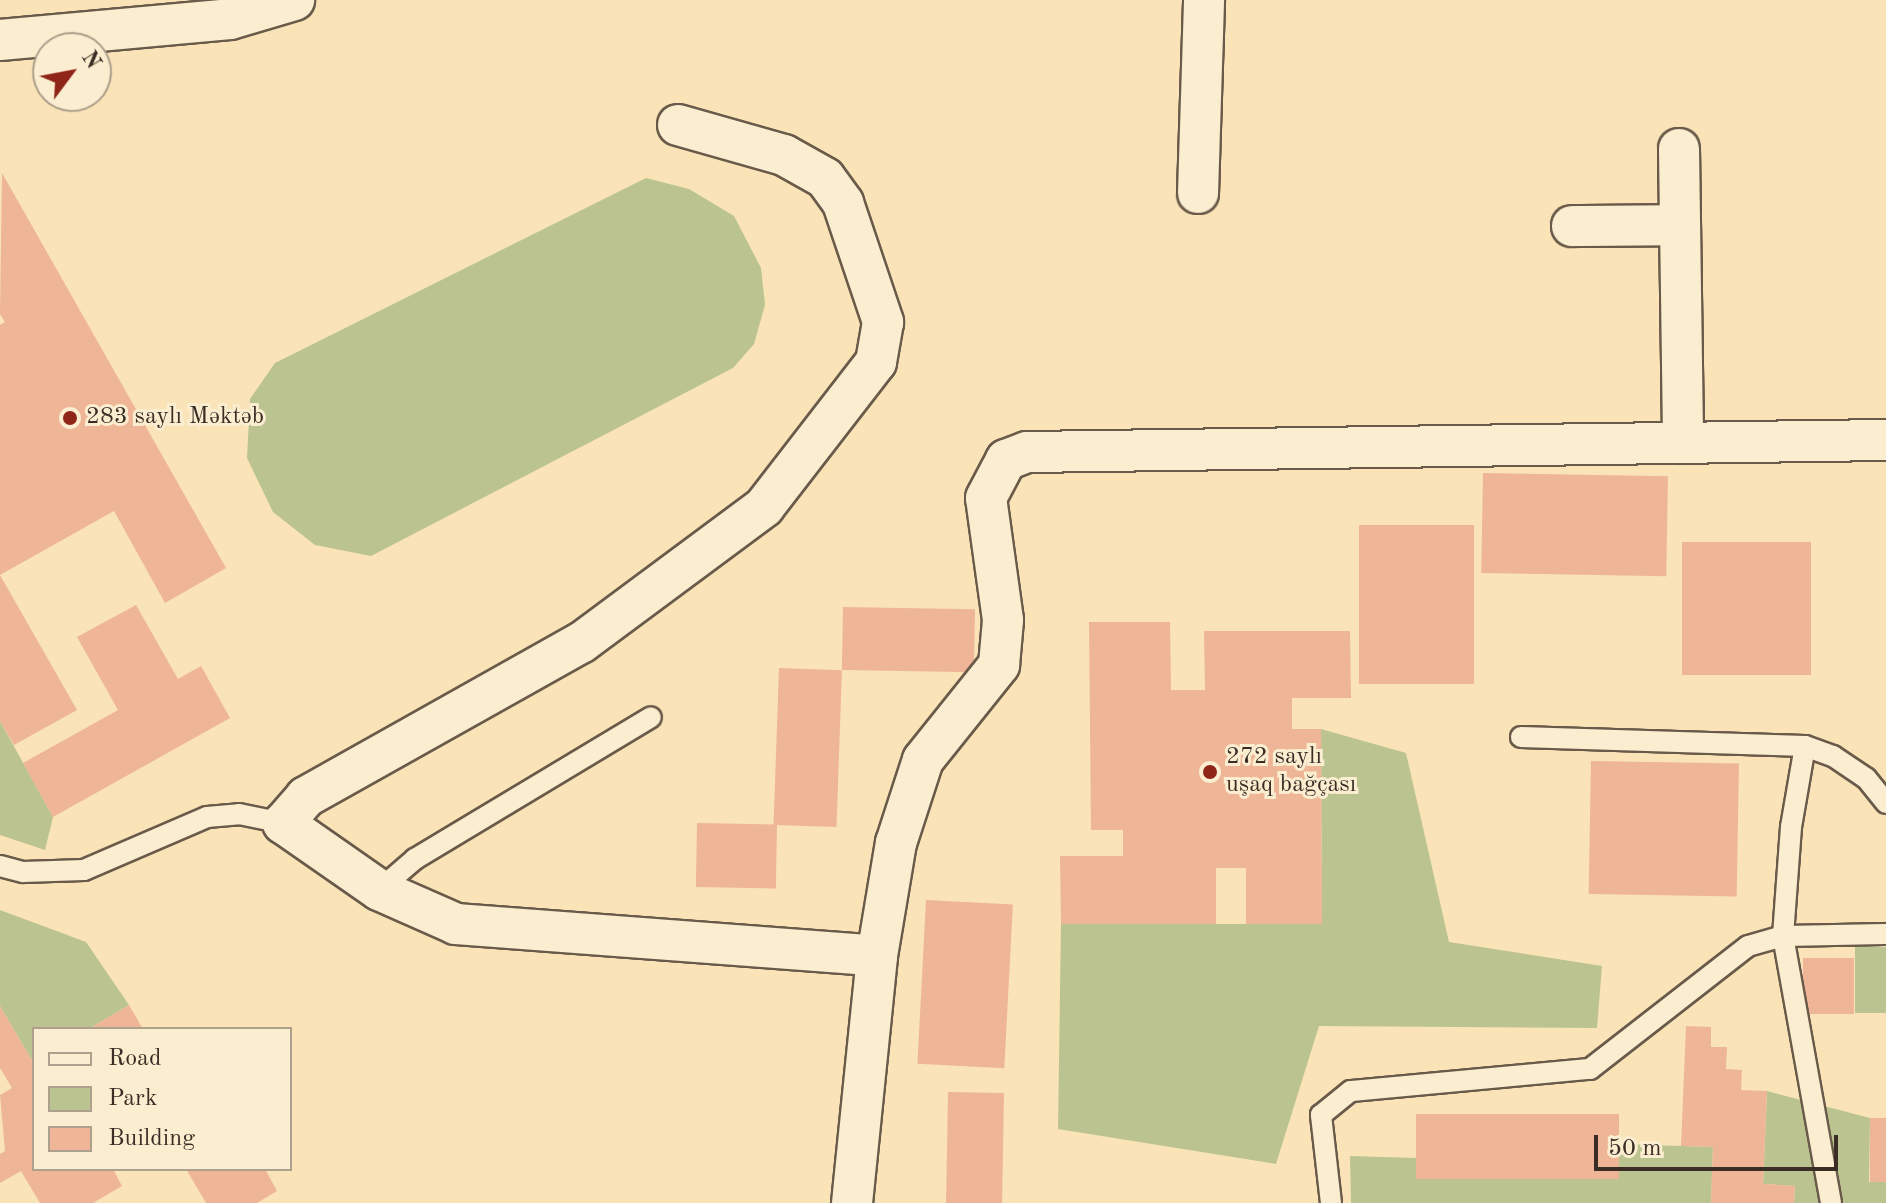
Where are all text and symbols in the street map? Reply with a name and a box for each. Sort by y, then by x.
north arrow [32,32,112,112]
text: N [77,47,104,73]
place label: 283 saylı Məktəb [86,404,264,432]
marker: 283 saylı Məktəb [61,409,79,427]
place label: 272 saylı uşaq bağçası [1226,744,1356,800]
marker: 272 saylı uşaq bağçası [1201,763,1219,781]
legend [32,1027,292,1171]
text: Road [108,1047,161,1071]
text: Park [108,1087,157,1111]
scale bar [1598,1119,1842,1169]
text: Building [108,1127,195,1151]
text: 50 m [1608,1137,1662,1161]

